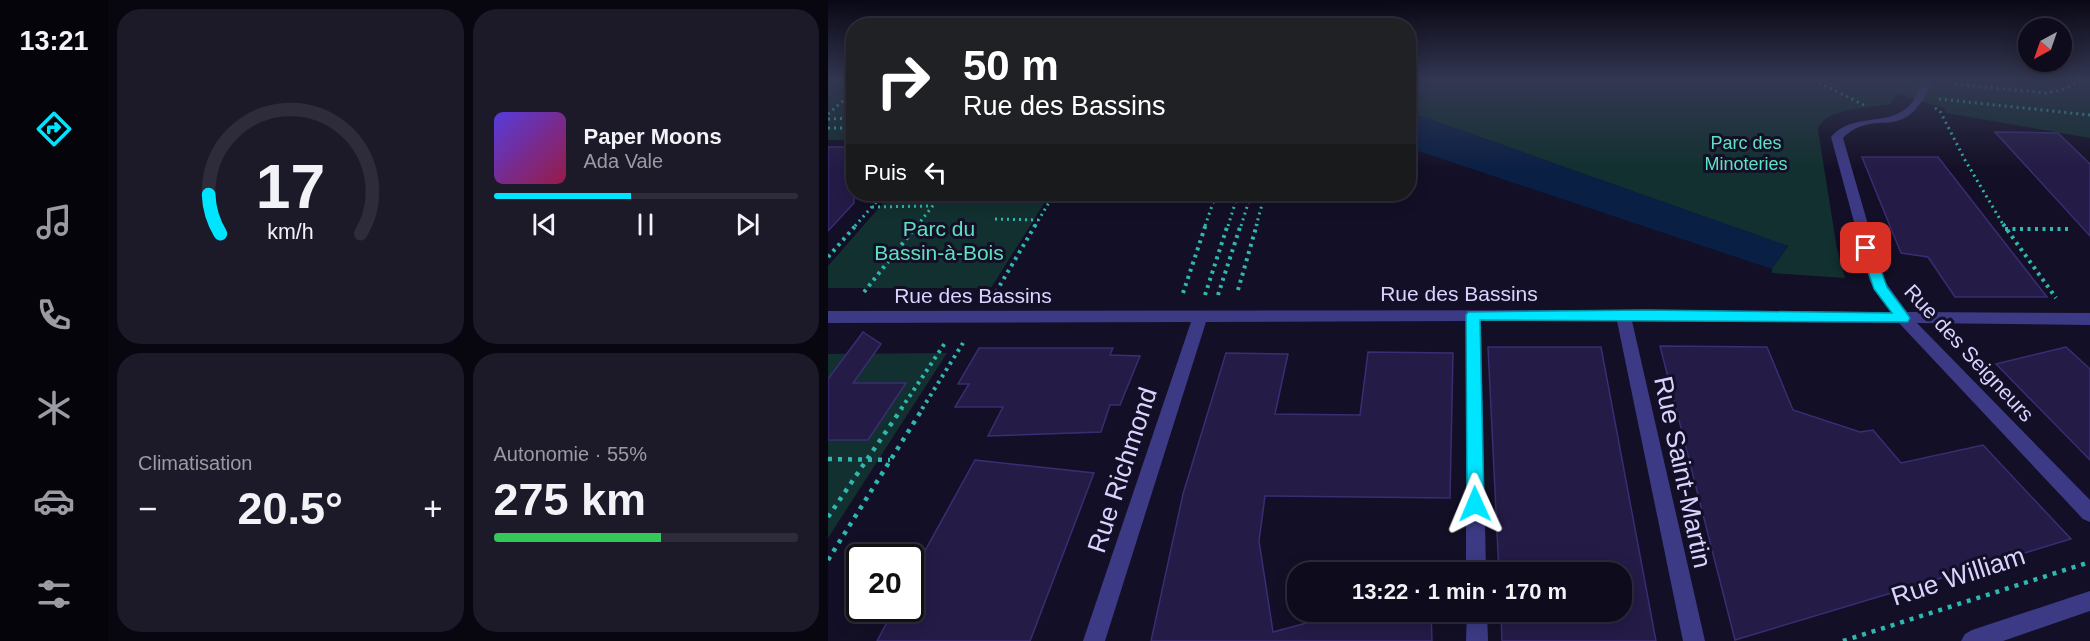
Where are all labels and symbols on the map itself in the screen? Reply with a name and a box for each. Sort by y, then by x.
north arrow [2018,18,2072,72]
park label: Parc des Minoteries [1704,133,1788,174]
park label: Parc du Bassin-à-Bois [874,217,1004,264]
pin [1840,222,1891,273]
street label: Rue des Seigneurs [1900,279,2039,426]
street label: Rue des Bassins [1380,282,1538,305]
street label: Rue des Bassins [894,284,1052,307]
street label: Rue Saint-Martin [1648,373,1718,571]
street label: Rue Richmond [1081,384,1163,556]
position arrow [1443,472,1507,536]
street label: Rue William [1887,540,2029,612]
speed limit sign: 20 [846,544,924,622]

